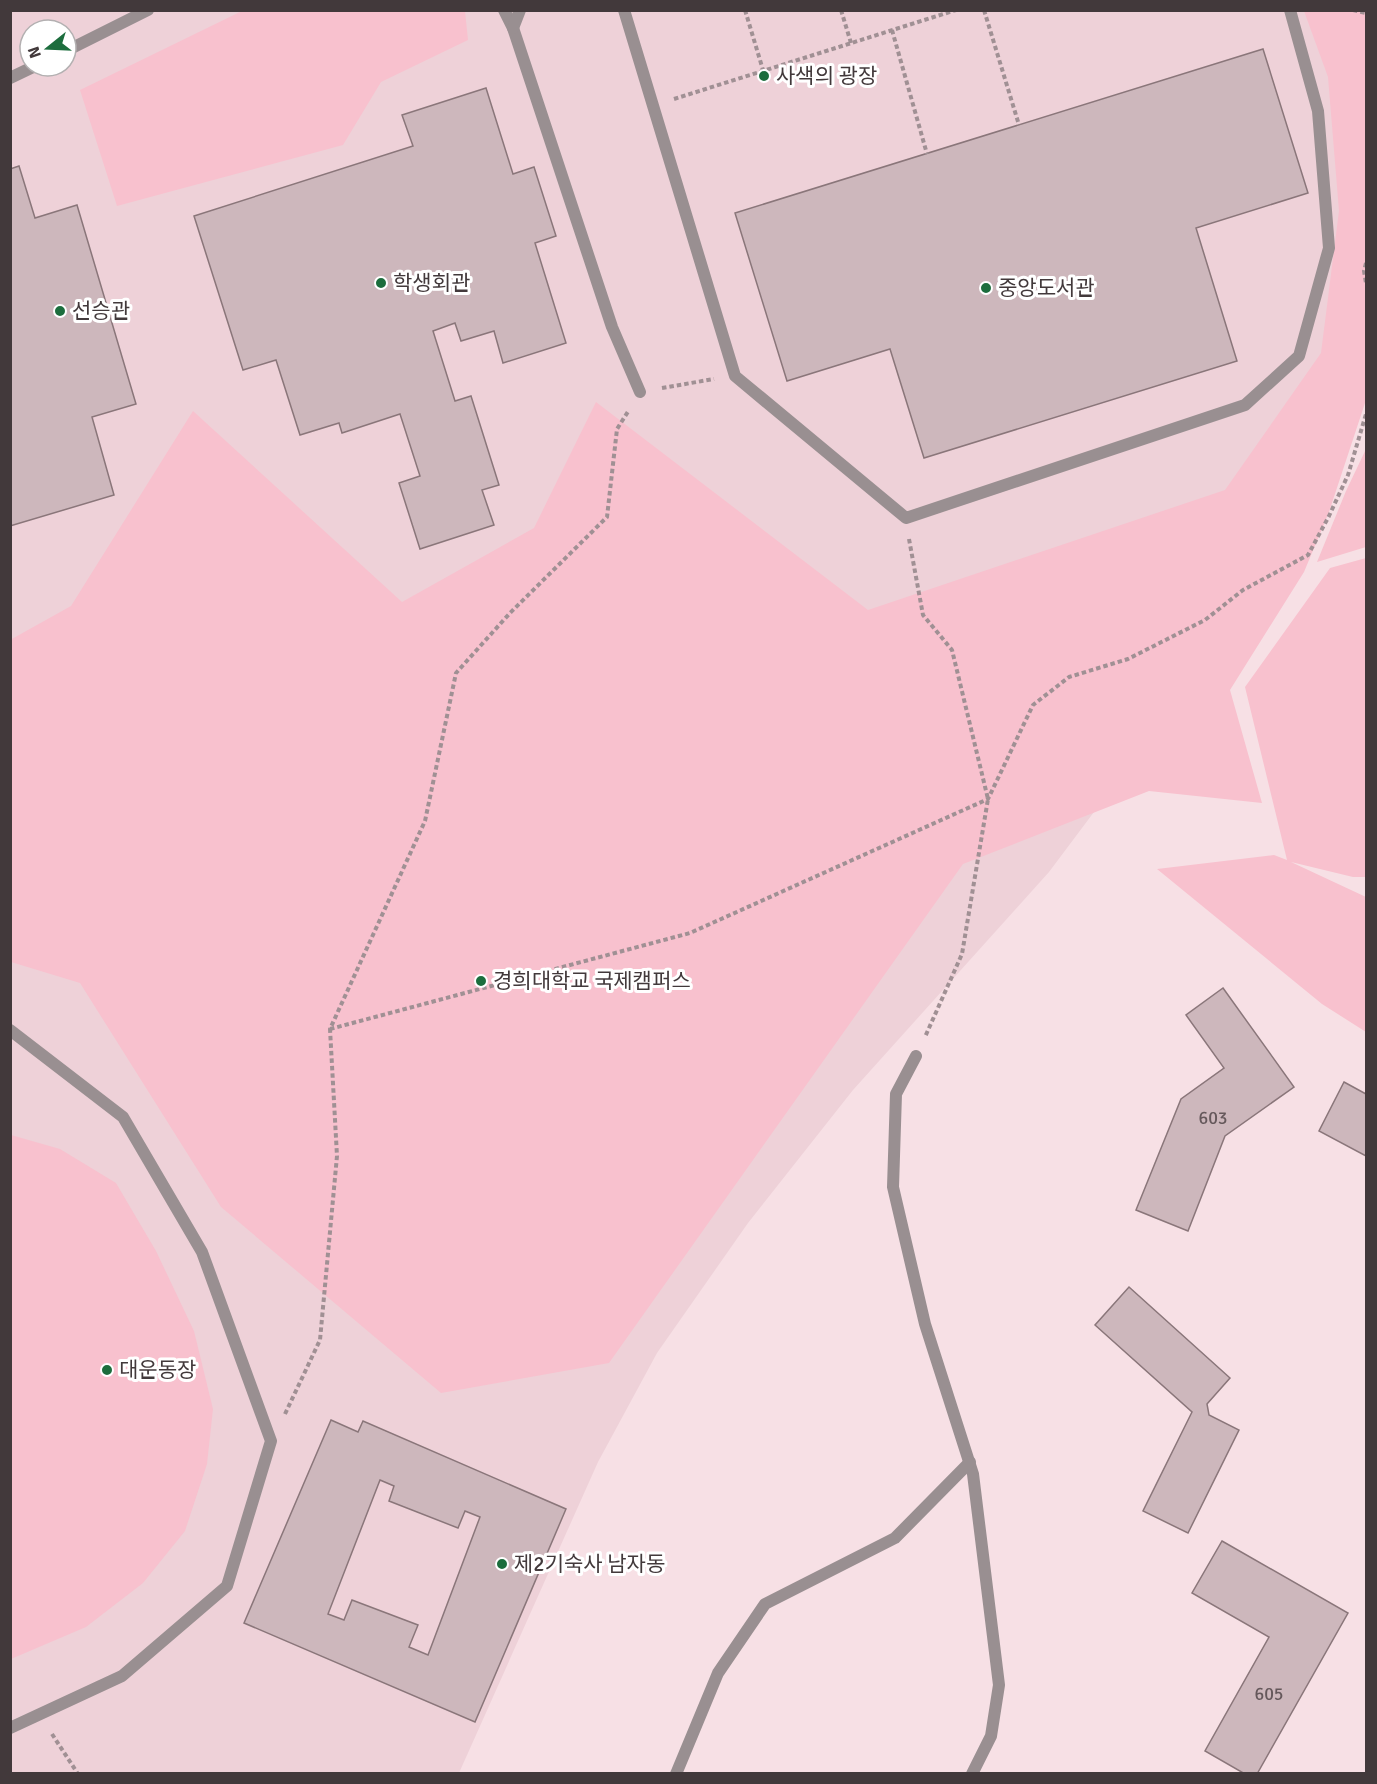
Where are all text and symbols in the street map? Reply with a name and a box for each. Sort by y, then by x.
north arrow [18,18,78,78]
text: N [23,44,46,61]
place label: 사색의 광장 [776,63,877,89]
marker: 사색의 광장 [757,69,771,83]
place label: 학생회관 [393,270,470,296]
place label: 중앙도서관 [998,275,1095,301]
marker: 학생회관 [374,276,388,290]
marker: 중앙도서관 [979,281,993,295]
place label: 선승관 [72,298,130,324]
marker: 선승관 [53,304,67,318]
place label: 경희대학교 국제캠퍼스 [493,968,691,994]
marker: 경희대학교 국제캠퍼스 [474,974,488,988]
house number: 603 [1198,1107,1228,1129]
place label: 대운동장 [119,1357,196,1383]
marker: 대운동장 [100,1363,114,1377]
place label: 제2기숙사 남자동 [514,1551,665,1577]
marker: 제2기숙사 남자동 [495,1557,509,1571]
house number: 605 [1254,1683,1284,1705]

